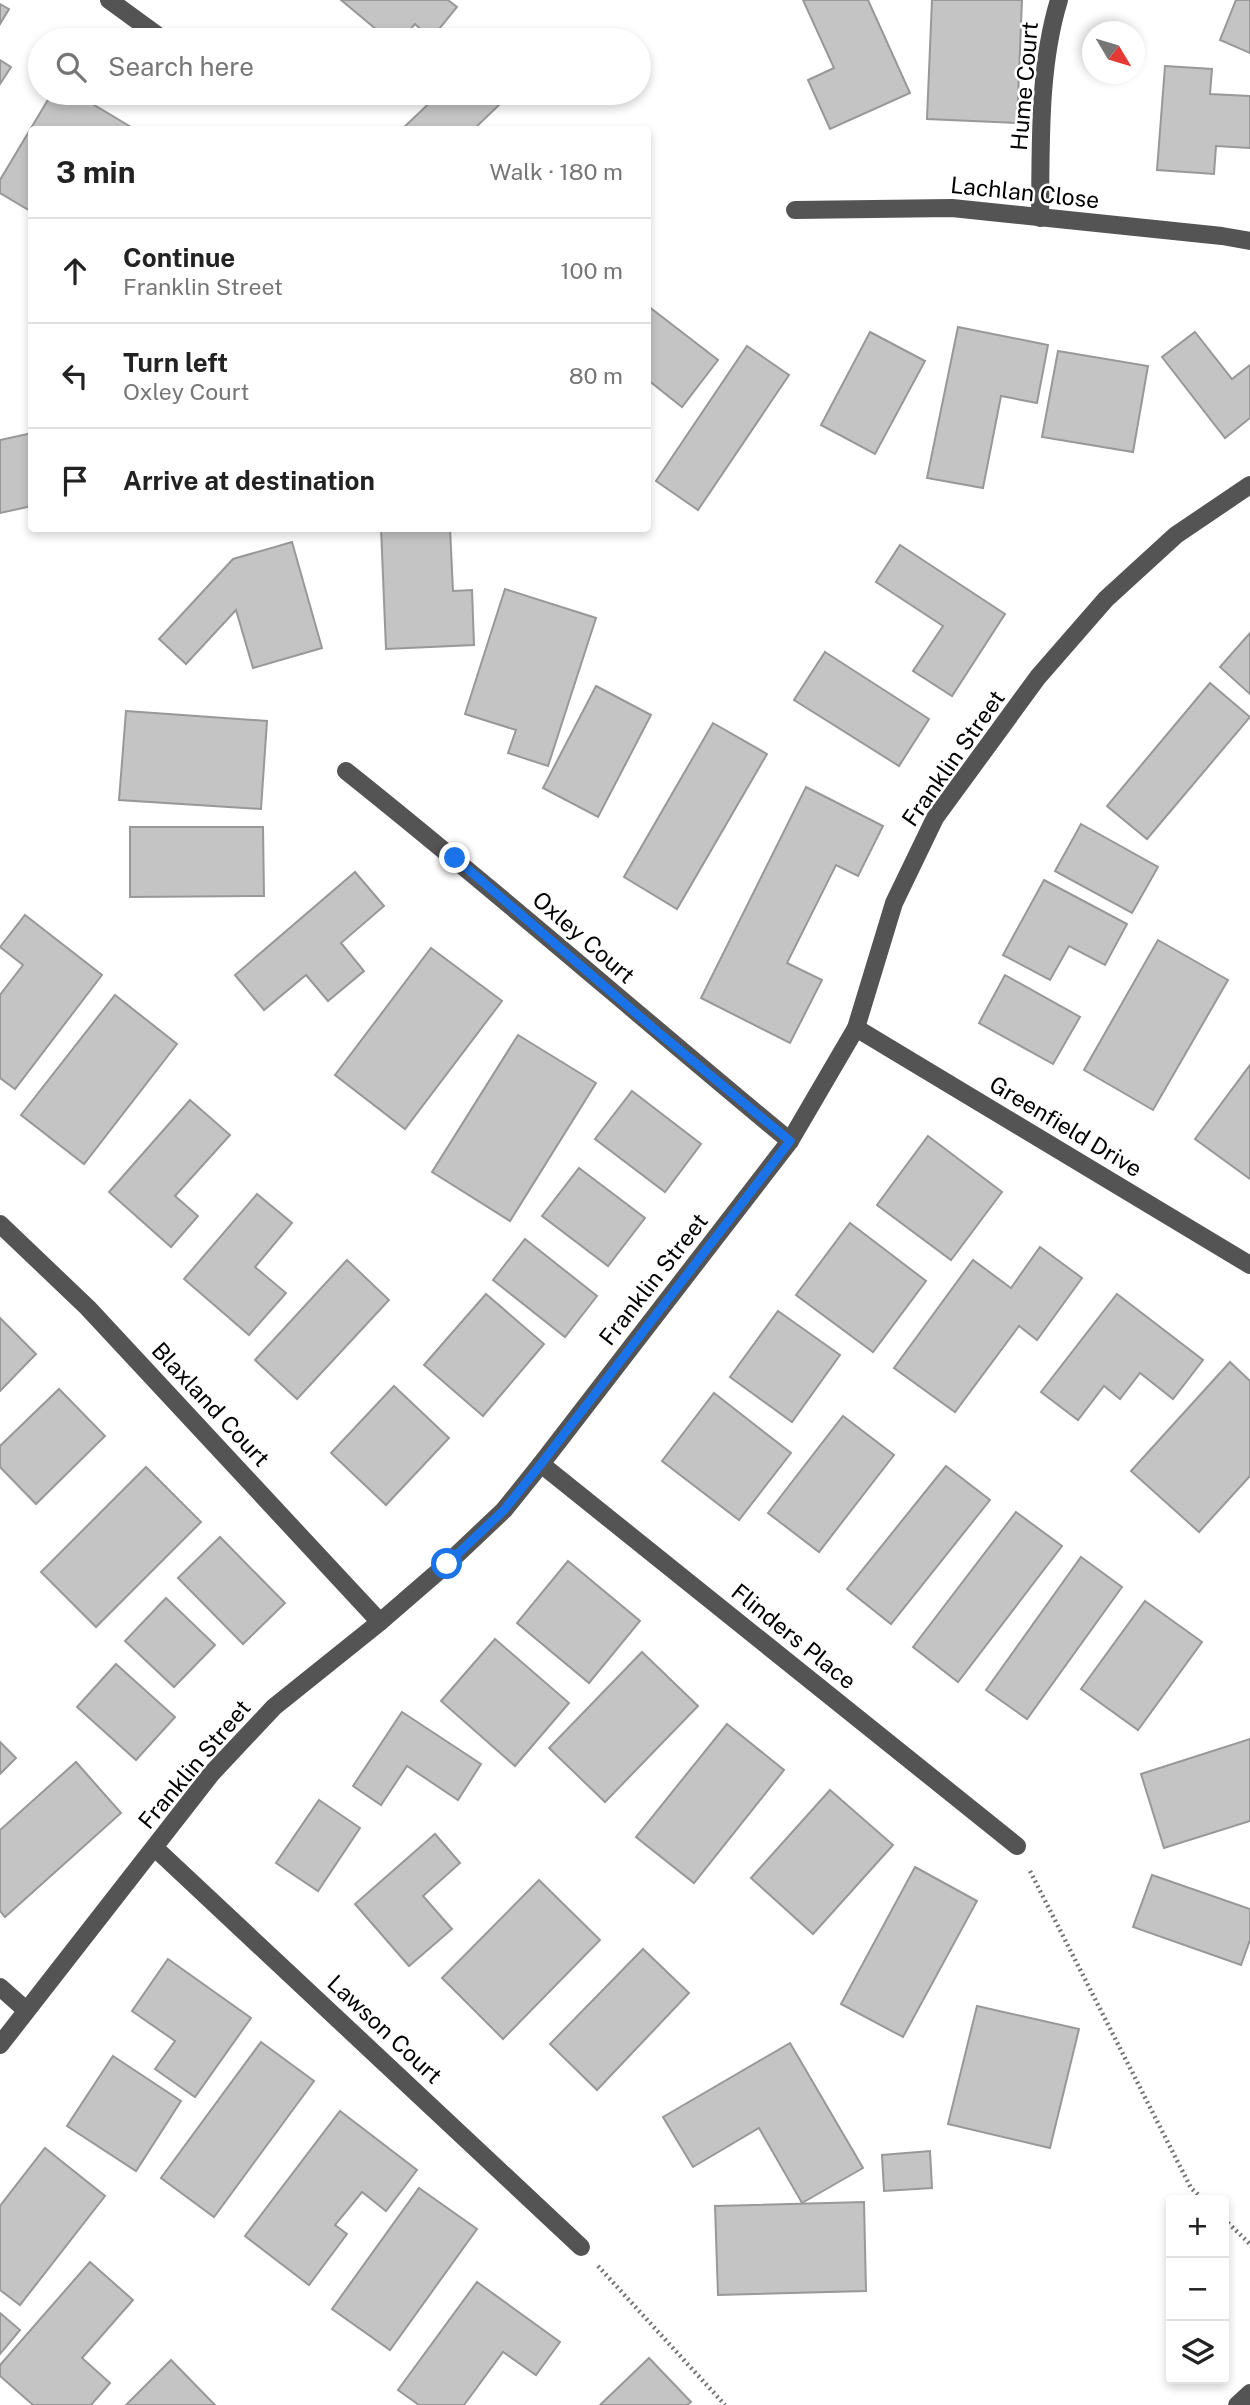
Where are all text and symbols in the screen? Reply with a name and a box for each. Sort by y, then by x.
street label: Hume Court [1005,20,1043,152]
north arrow [1082,21,1145,84]
search box [28,28,651,105]
icon: search [52,48,90,86]
text: Search here [108,51,254,82]
text: 3 min [56,154,135,190]
text: Walk · 180 m [490,158,623,185]
street label: Lachlan Close [949,171,1101,213]
text: Continue [123,242,235,273]
icon: ahead [56,252,94,290]
text: 100 m [560,257,623,284]
text: Franklin Street [123,273,283,300]
text: Turn left [123,347,228,378]
icon: left [56,357,94,395]
text: 80 m [569,362,623,389]
text: Oxley Court [123,378,249,405]
icon: arrive [56,462,94,500]
text: Arrive at destination [123,465,375,496]
street label: Franklin Street [896,685,1010,831]
route end [439,842,470,873]
street label: Oxley Court [527,885,641,989]
street label: Greenfield Drive [985,1070,1147,1182]
street label: Franklin Street [593,1208,713,1350]
street label: Blaxland Court [147,1336,275,1472]
route start [431,1548,462,1579]
street label: Flinders Place [726,1578,862,1694]
street label: Franklin Street [132,1694,256,1834]
street label: Lawson Court [322,1969,448,2089]
map controls [1166,2195,1229,2384]
button: + [1166,2195,1229,2258]
button: − [1166,2258,1229,2321]
button: layers [1166,2321,1229,2384]

